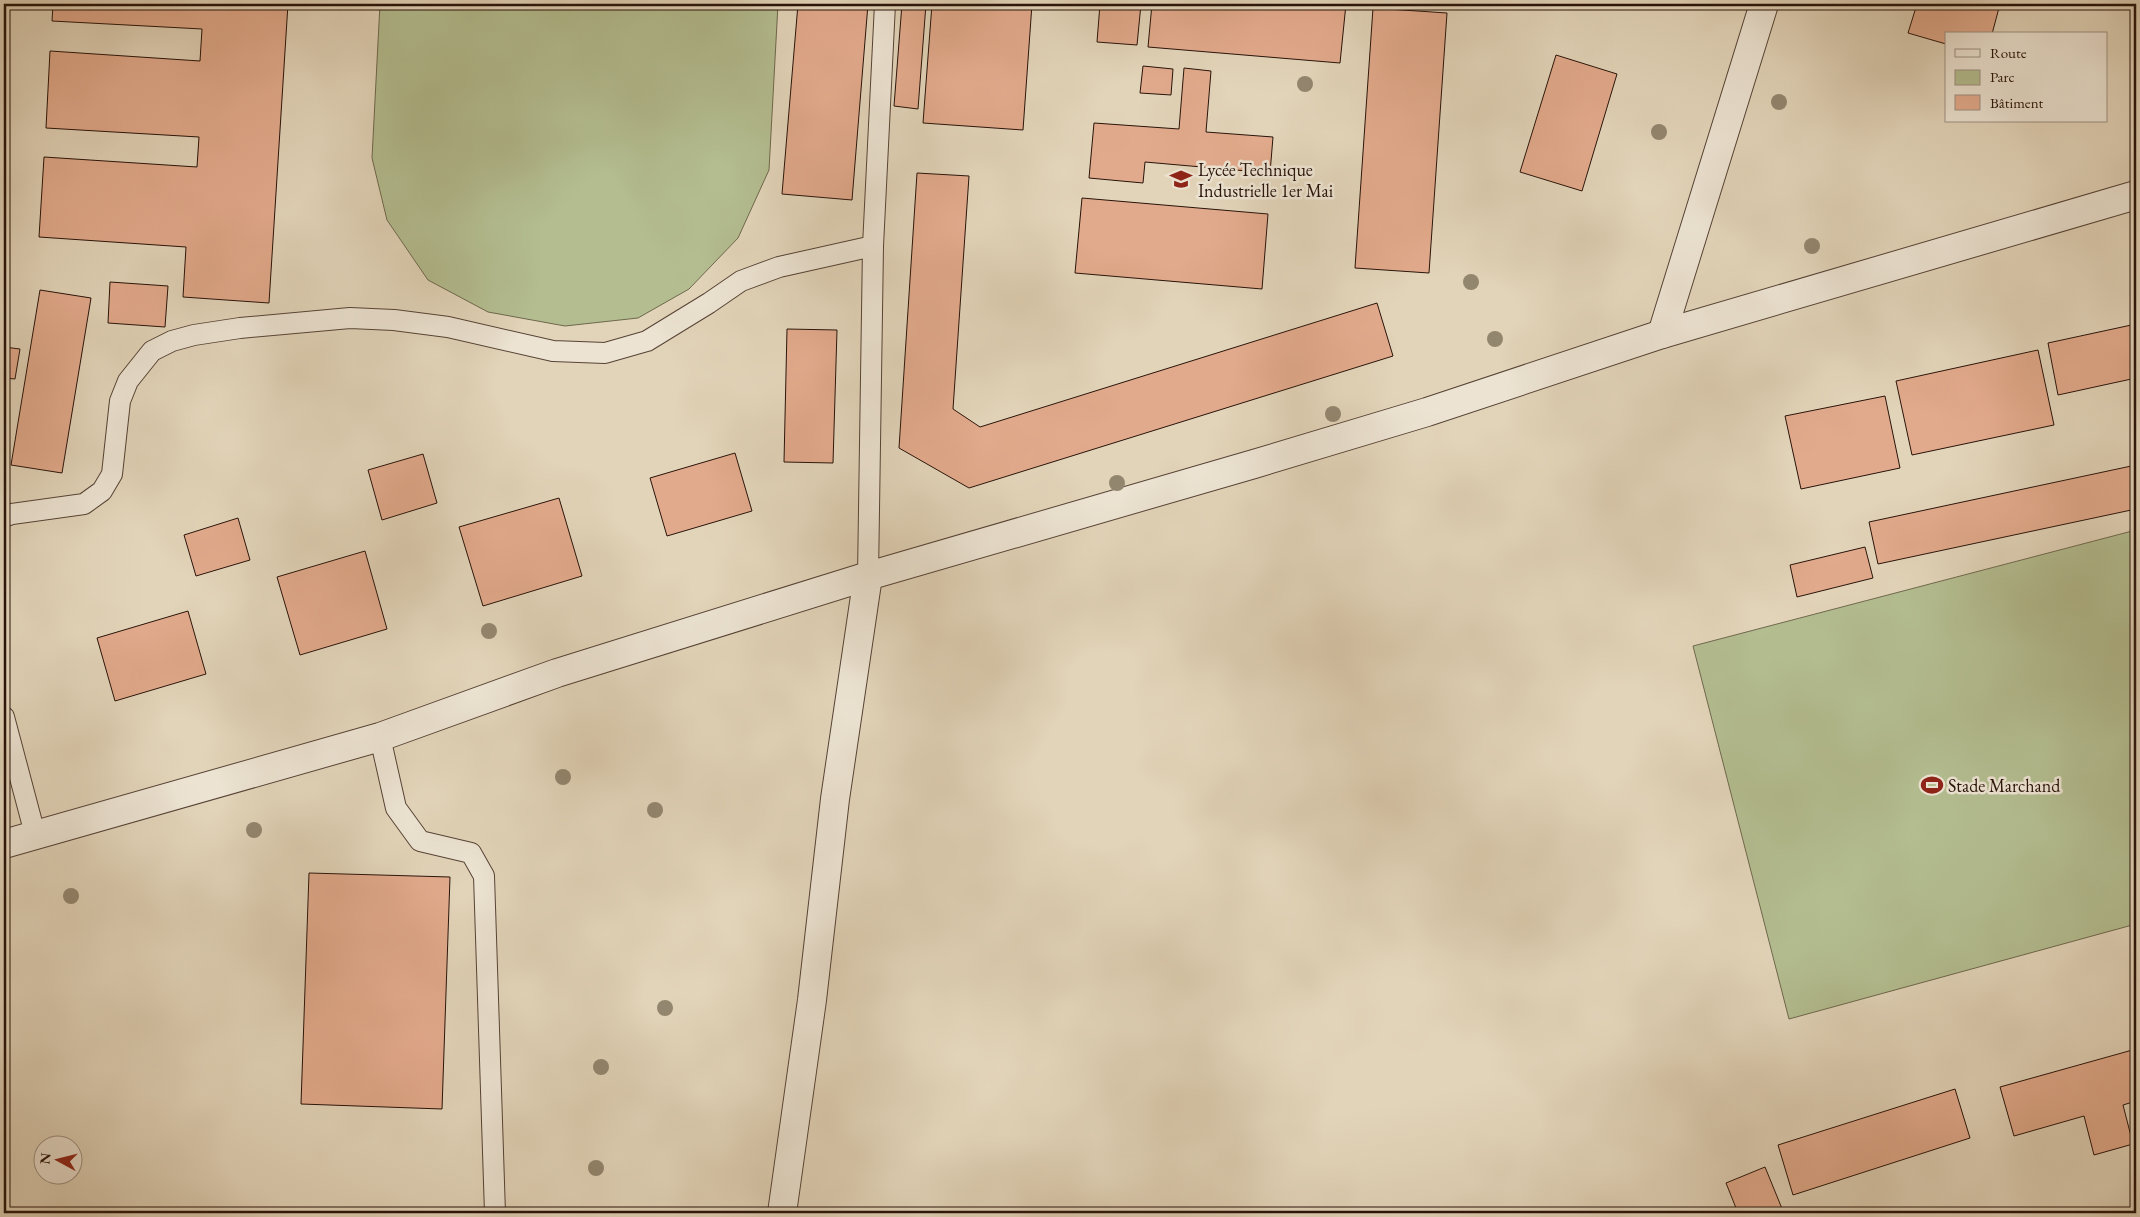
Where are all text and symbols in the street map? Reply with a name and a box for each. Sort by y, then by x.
legend [1945,32,2108,122]
text: Route [1990,43,2027,62]
text: Parc [1990,67,2015,86]
text: Bâtiment [1990,93,2044,112]
place label: Lycée Technique Industrielle 1er Mai [1198,158,1334,202]
school or university icon: Lycée Technique Industrielle 1er Mai [1168,166,1194,192]
sports icon: Stade Marchand [1919,772,1945,798]
place label: Stade Marchand [1948,774,2061,797]
north arrow [32,1134,82,1184]
text: N [35,1151,55,1165]

